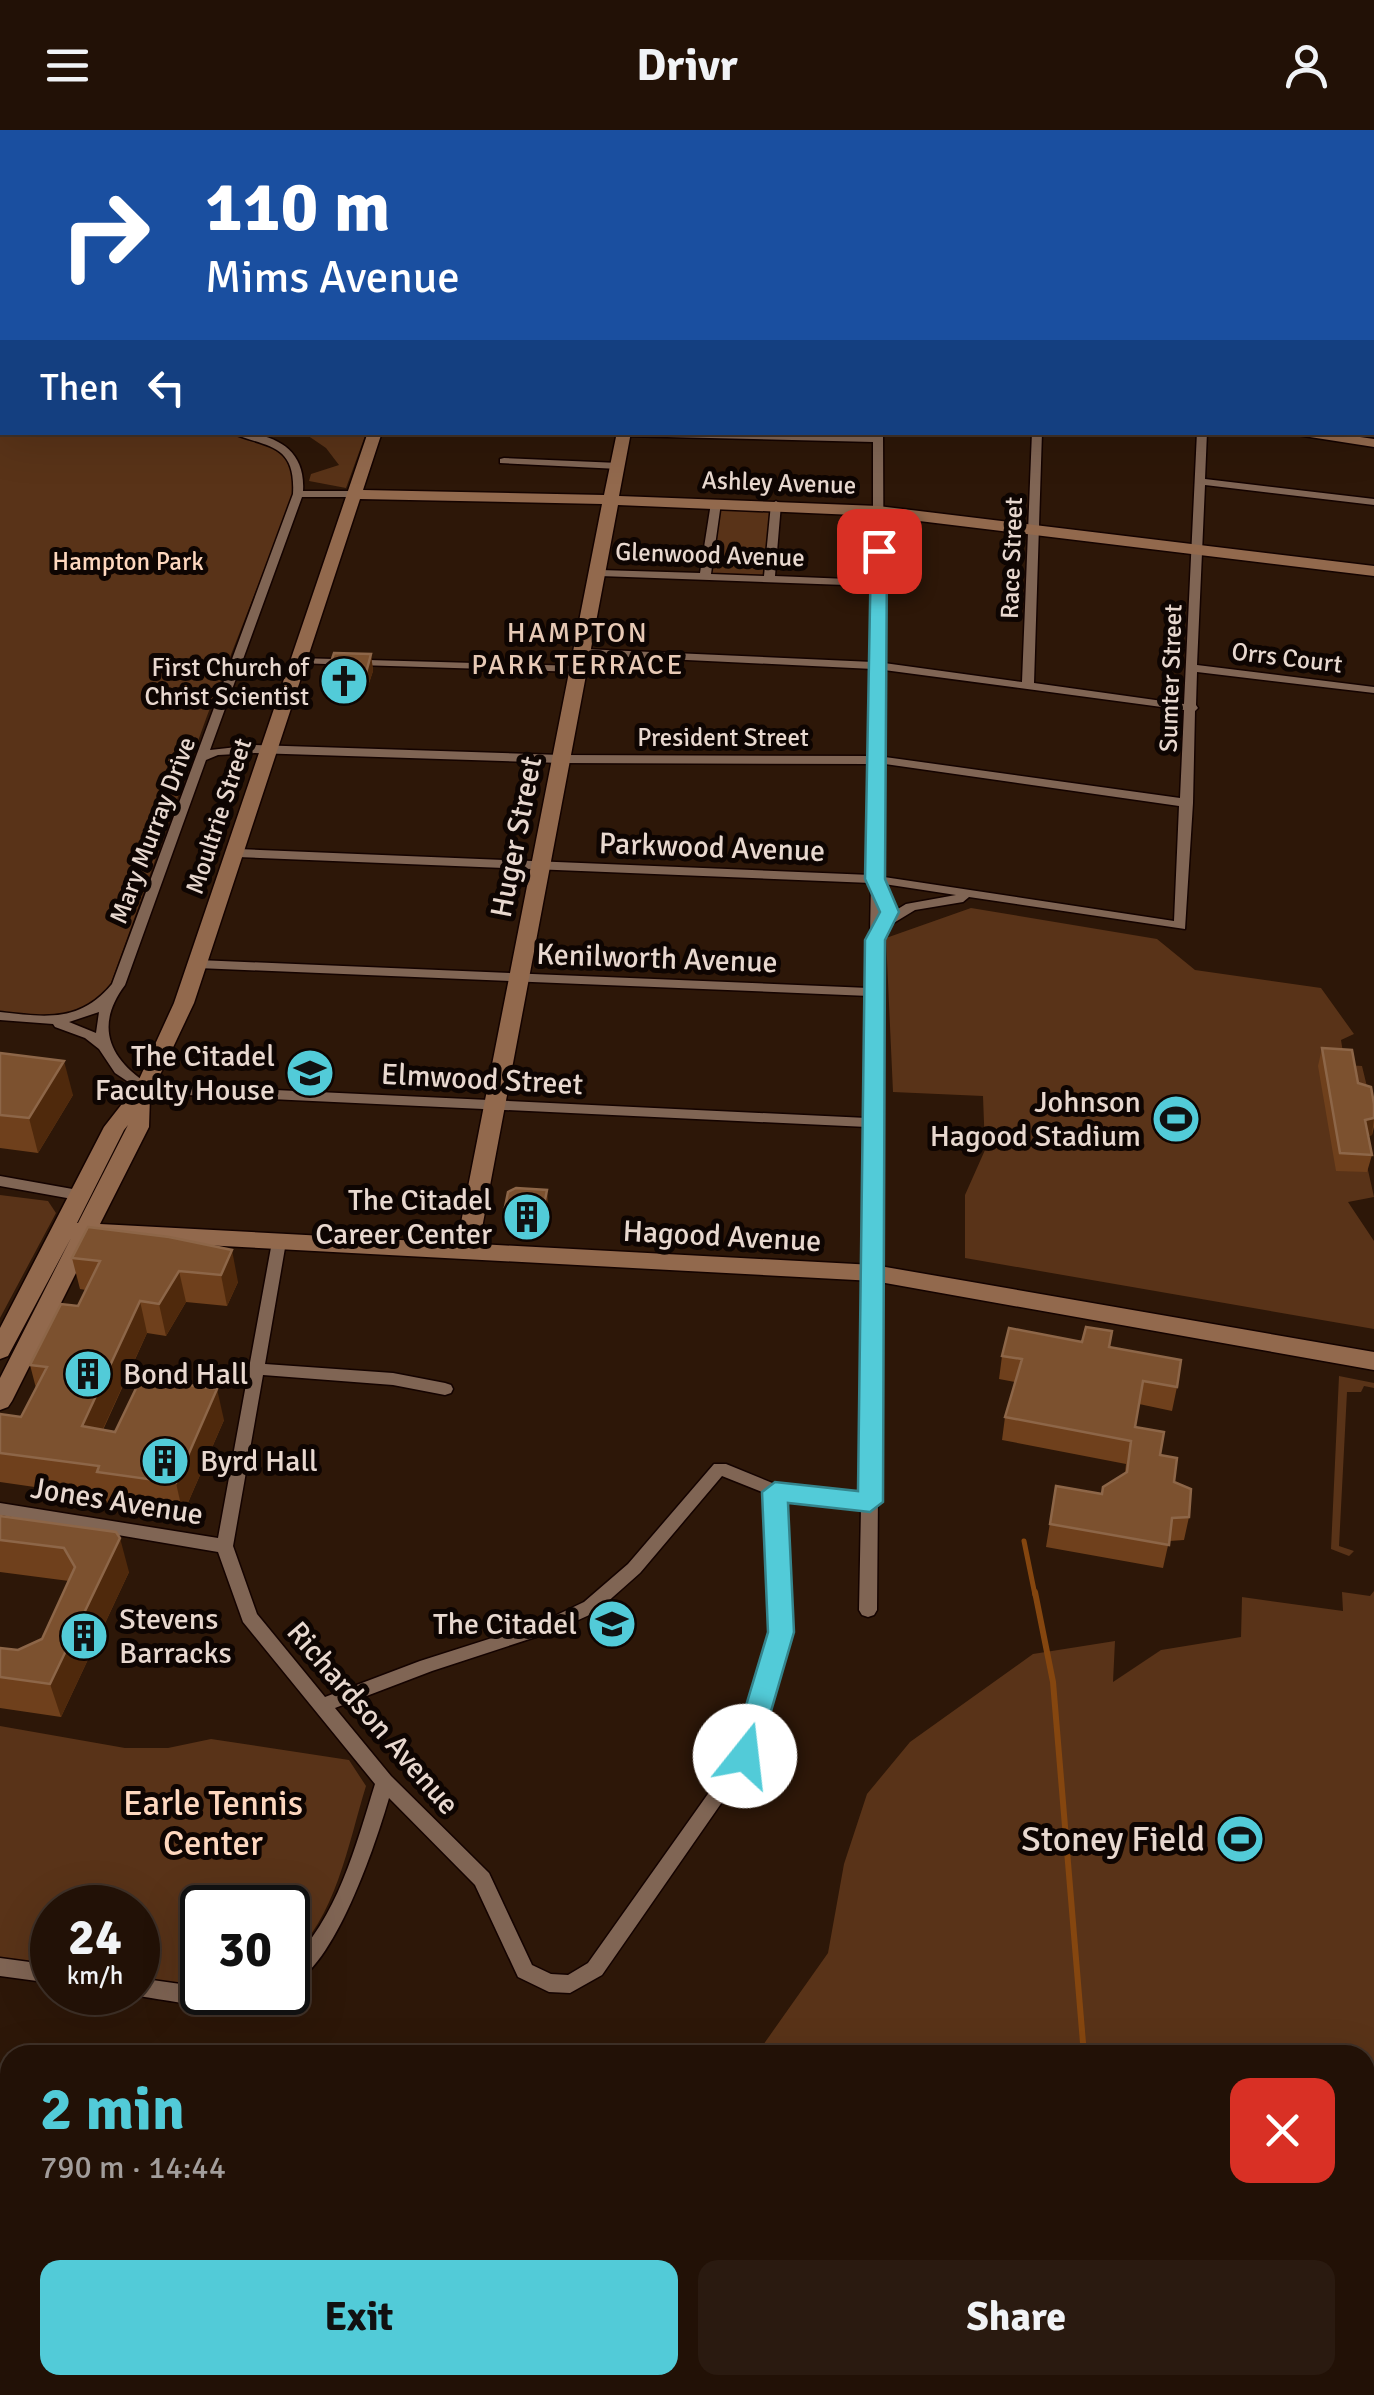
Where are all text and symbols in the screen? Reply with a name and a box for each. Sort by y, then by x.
icon: menu [40,38,95,93]
text: Drivr [636,38,738,93]
icon: person [1279,38,1334,93]
text: 110 m [205,164,390,250]
icon: right [40,170,170,300]
text: Mims Avenue [205,250,460,305]
icon: left [139,360,194,415]
text: Then [40,364,119,411]
street label: Ashley Avenue [701,464,857,501]
street label: Race Street [994,496,1029,620]
pin [837,509,922,594]
icon: arrive [852,524,907,579]
street label: Glenwood Avenue [615,536,805,573]
park label: Hampton Park [52,546,204,577]
street label: Sumter Street [1152,603,1189,753]
district label: HAMPTON PARK TERRACE [471,616,685,682]
street label: Orrs Court [1230,635,1344,680]
place label: First Church of Christ Scientist [144,652,311,712]
church icon: First Church of Christ Scientist [318,655,370,707]
street label: President Street [637,722,809,753]
street label: Mary Murray Drive [103,732,202,928]
street label: Moultrie Street [179,734,258,898]
street label: Huger Street [483,753,550,921]
street label: Parkwood Avenue [598,825,826,870]
street label: Kenilworth Avenue [536,936,778,981]
place label: The Citadel Faculty House [95,1038,275,1109]
school or university icon: The Citadel Faculty House [284,1047,336,1099]
street label: Elmwood Street [380,1056,584,1103]
place label: Johnson Hagood Stadium [930,1084,1141,1155]
sports icon: Johnson Hagood Stadium [1150,1093,1202,1145]
place label: The Citadel Career Center [315,1182,492,1253]
building icon: The Citadel Career Center [501,1191,553,1243]
street label: Hagood Avenue [622,1213,822,1260]
building icon: Bond Hall [62,1348,114,1400]
place label: Bond Hall [123,1356,248,1393]
building icon: Byrd Hall [139,1435,191,1487]
place label: Byrd Hall [200,1443,318,1480]
street label: Jones Avenue [28,1470,206,1533]
school or university icon: The Citadel [586,1598,638,1650]
place label: Stevens Barracks [119,1601,232,1672]
place label: The Citadel [433,1606,577,1643]
building icon: Stevens Barracks [58,1610,110,1662]
street label: Richardson Avenue [279,1614,467,1823]
position arrow [693,1704,797,1808]
park label: Earle Tennis Center [123,1782,303,1865]
sports icon: Stoney Field [1214,1813,1266,1865]
place label: Stoney Field [1021,1818,1205,1861]
speed limit sign: 30 [180,1885,310,2015]
text: 24 [68,1907,122,1969]
text: km/h [67,1960,123,1991]
text: 2 min [40,2073,185,2147]
button: close [1230,2078,1335,2183]
text: 790 m · 14:44 [40,2148,226,2187]
button: Exit [40,2260,678,2375]
button: Share [698,2260,1335,2375]

